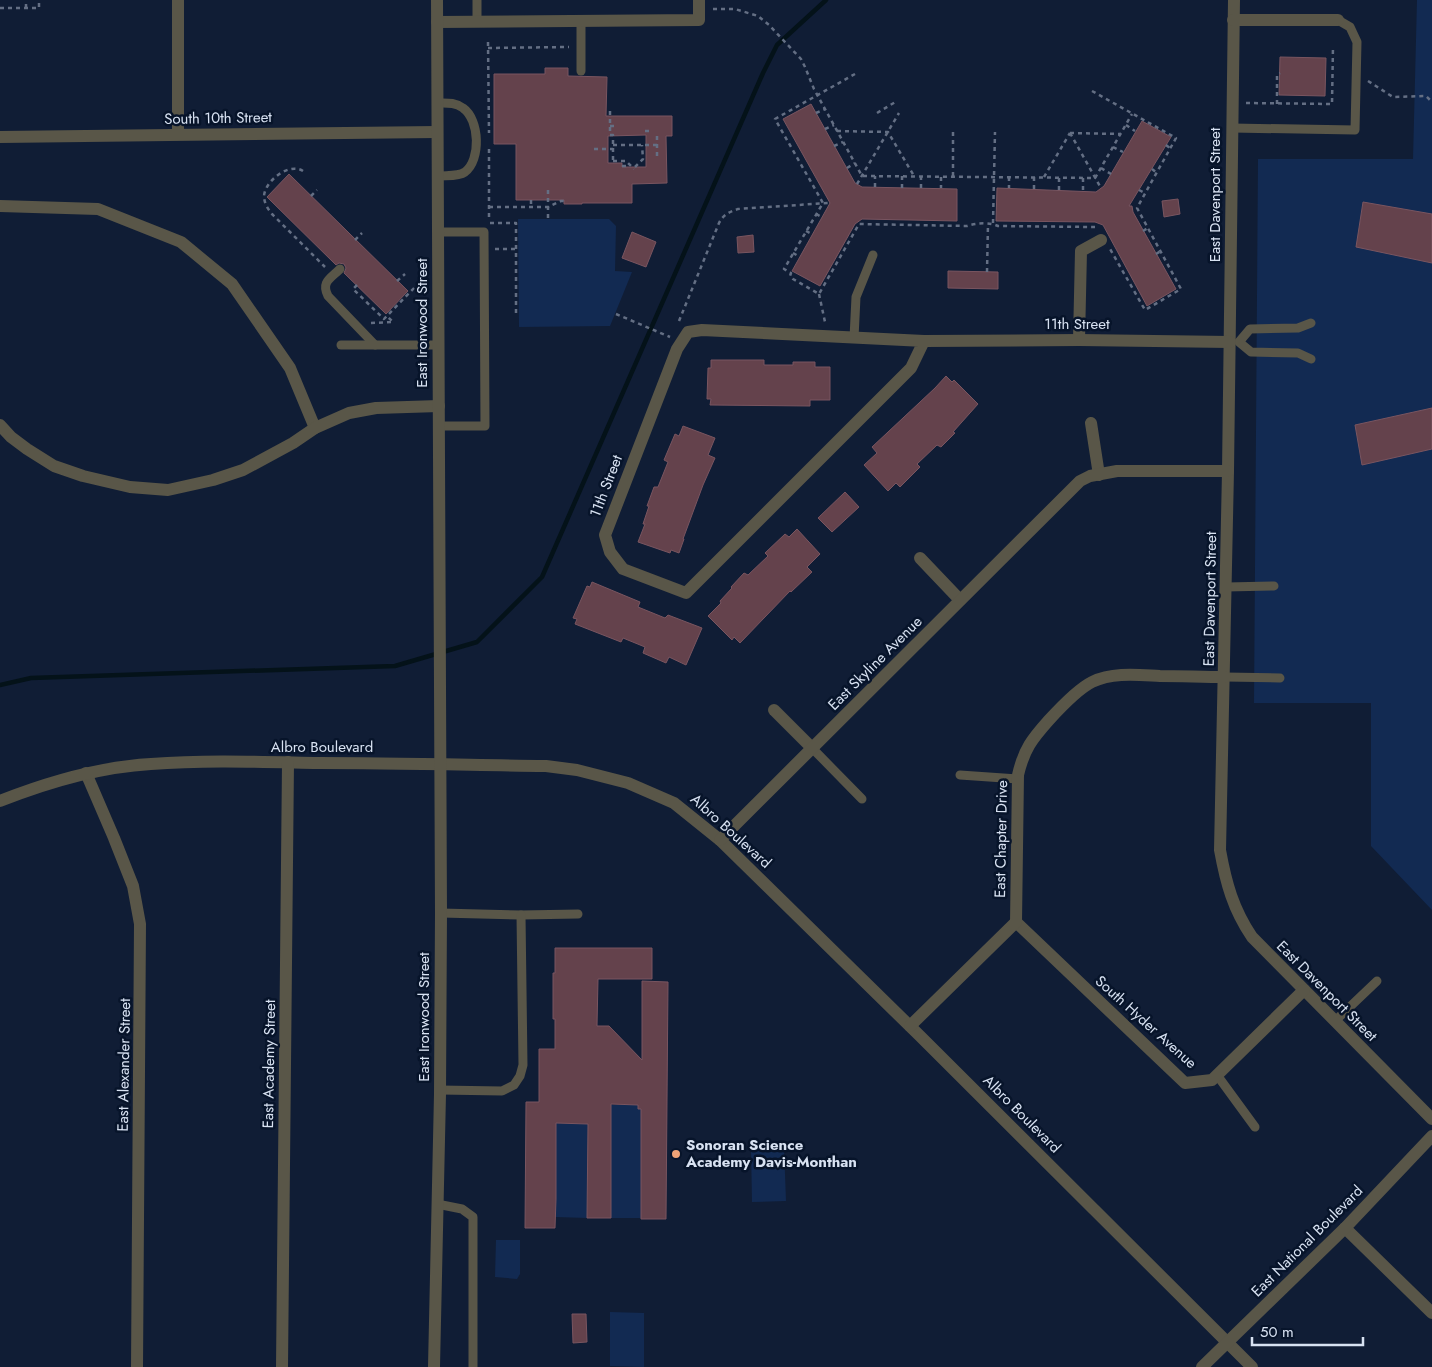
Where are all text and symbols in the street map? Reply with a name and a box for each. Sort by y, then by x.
street label: South 10th Street [164,106,272,130]
street label: East Davenport Street [1204,127,1226,262]
street label: East Ironwood Street [411,258,433,388]
street label: 11th Street [1044,313,1110,335]
street label: 11th Street [584,451,628,520]
street label: East Davenport Street [1198,531,1222,667]
street label: East Skyline Avenue [823,611,927,715]
street label: Albro Boulevard [271,736,373,758]
street label: East Chapter Drive [989,780,1013,898]
street label: Albro Boulevard [686,789,776,873]
street label: East Davenport Street [1272,936,1383,1047]
street label: East Ironwood Street [413,952,435,1082]
street label: South Hyder Avenue [1090,970,1202,1074]
street label: East Alexander Street [112,998,136,1132]
street label: East Academy Street [257,999,281,1129]
street label: Albro Boulevard [978,1070,1066,1158]
place label: Sonoran Science Academy Davis-Monthan [685,1134,857,1173]
marker: Sonoran Science Academy Davis-Monthan [670,1148,682,1160]
street label: East National Boulevard [1246,1180,1368,1302]
scale bar [1252,1314,1363,1346]
text: 50 m [1260,1321,1294,1343]

